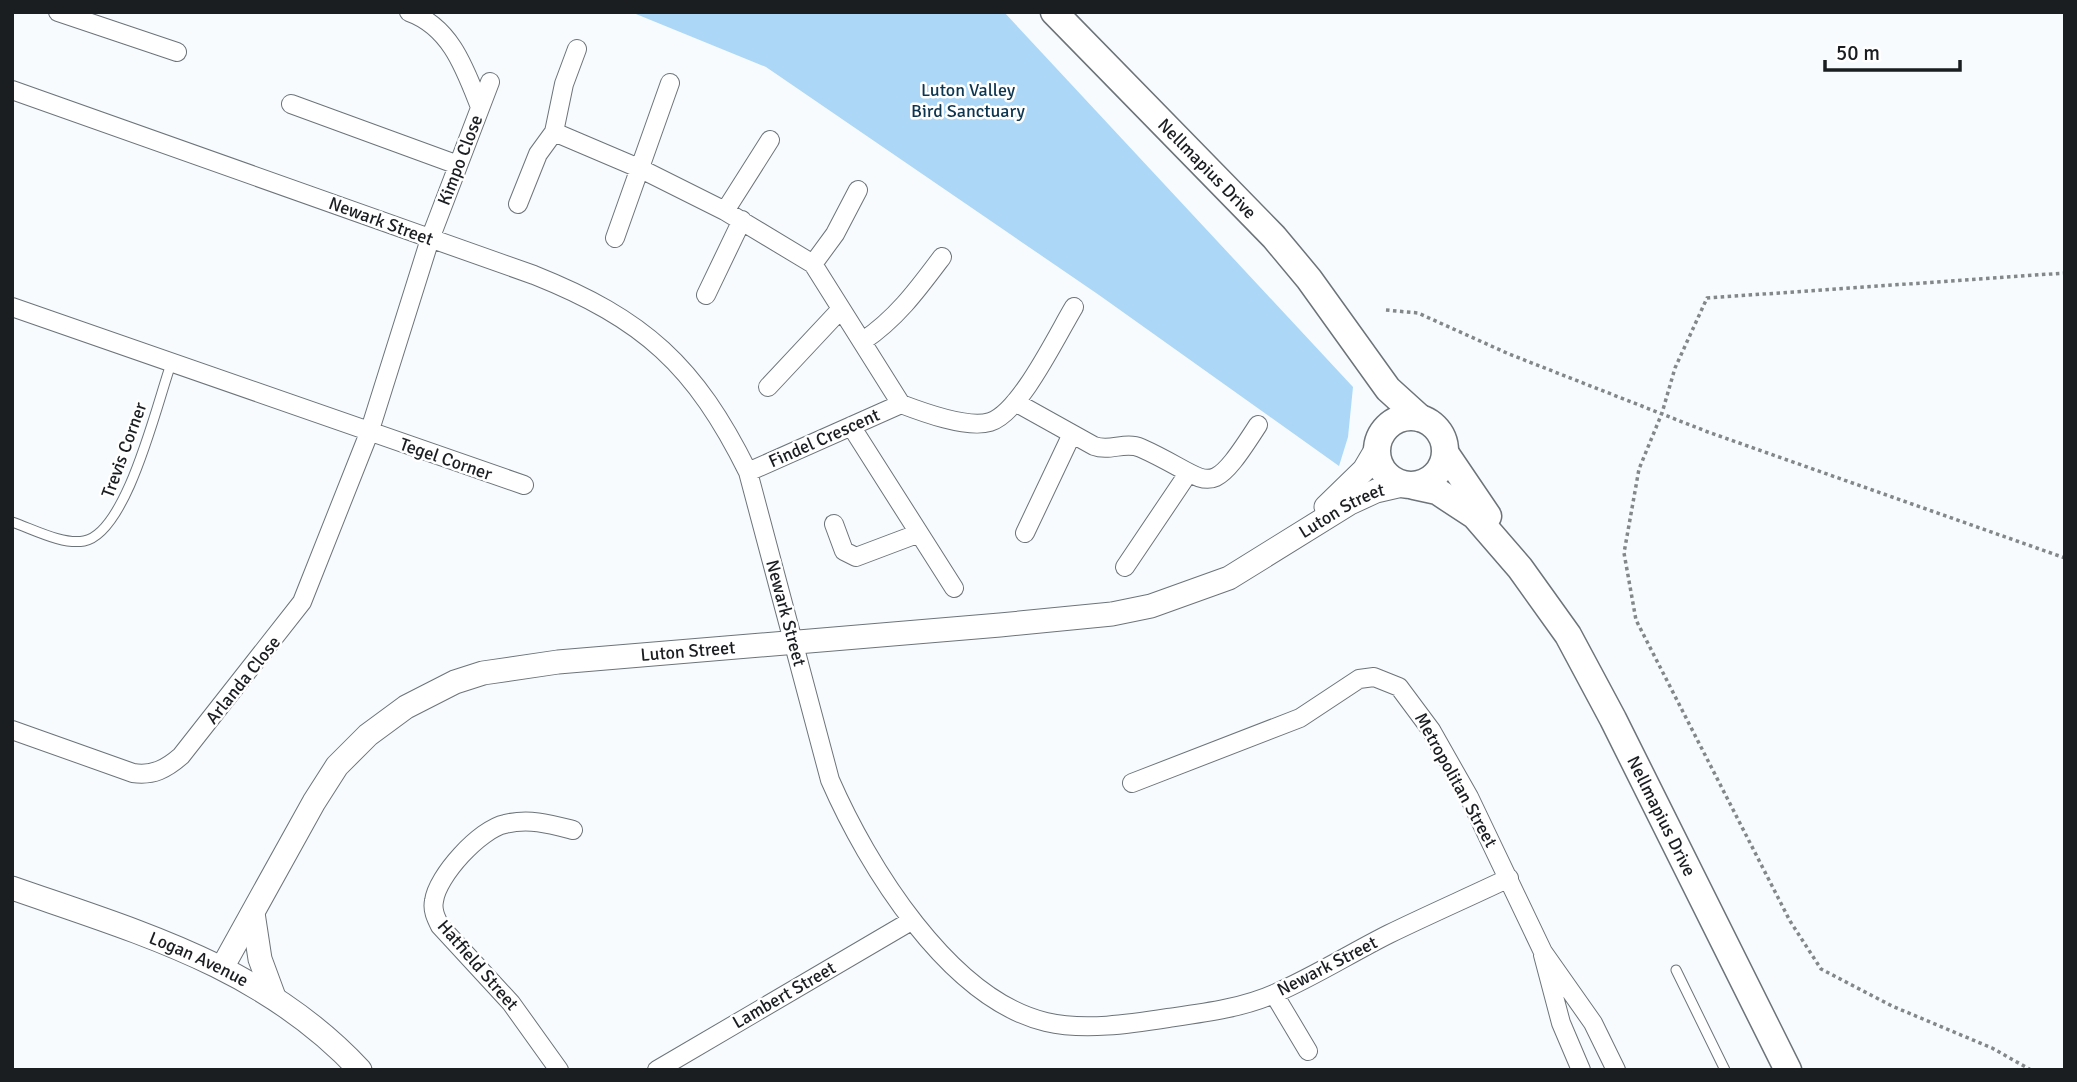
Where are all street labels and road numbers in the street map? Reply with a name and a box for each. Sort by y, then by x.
street label: Kimpo Close [433,112,487,208]
street label: Nellmapius Drive [1153,114,1261,223]
street label: Newark Street [326,192,436,250]
street label: Trevis Corner [97,399,152,501]
street label: Findel Crescent [765,404,883,472]
street label: Tegel Corner [397,433,495,485]
street label: Luton Street [1295,478,1387,543]
street label: Newark Street [761,557,811,669]
street label: Arlanda Close [201,632,285,728]
street label: Luton Street [640,636,736,666]
street label: Metropolitan Street [1410,709,1502,851]
street label: Nellmapius Drive [1622,752,1701,880]
street label: Hatfield Street [433,915,523,1015]
street label: Logan Avenue [146,927,252,992]
street label: Newark Street [1273,931,1381,1001]
street label: Lambert Street [729,957,839,1033]

